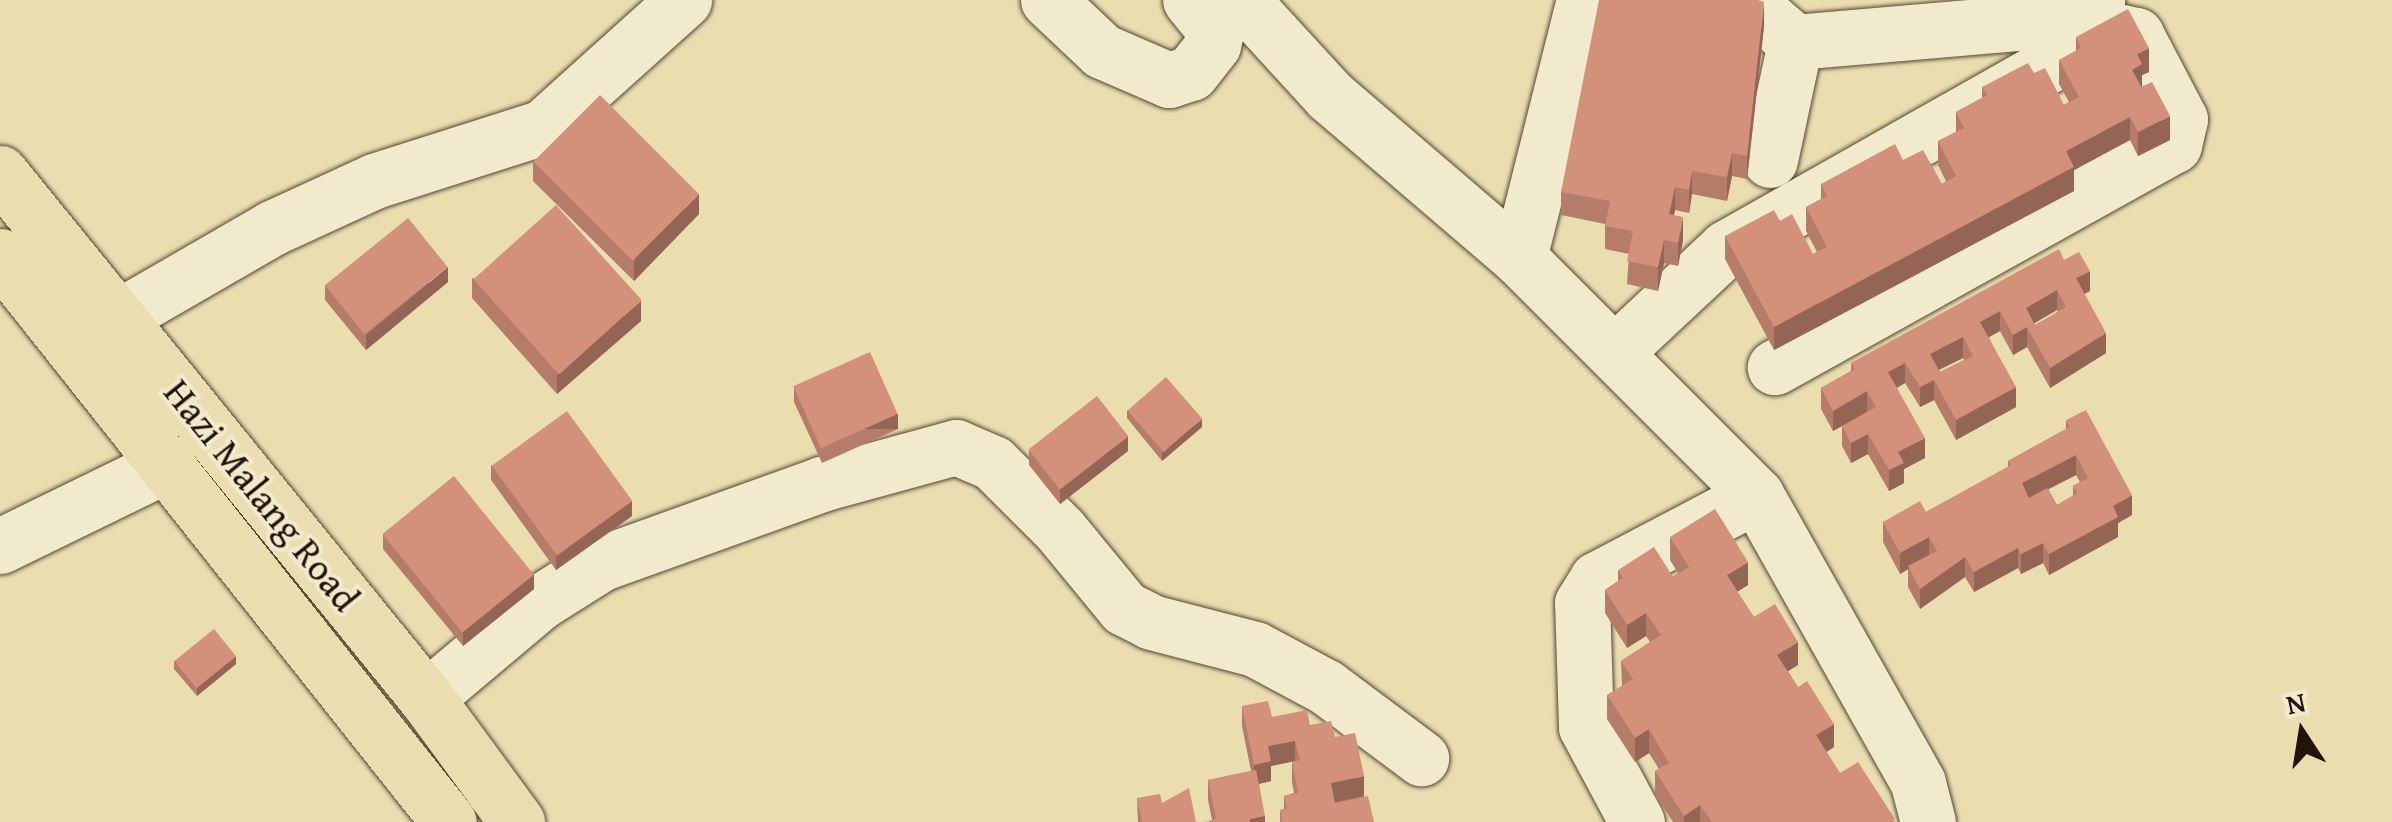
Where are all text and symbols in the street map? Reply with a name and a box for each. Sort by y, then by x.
street label: Hazi Malang Road [155,370,369,620]
text: N [2282,680,2309,724]
north arrow [2252,682,2352,782]

